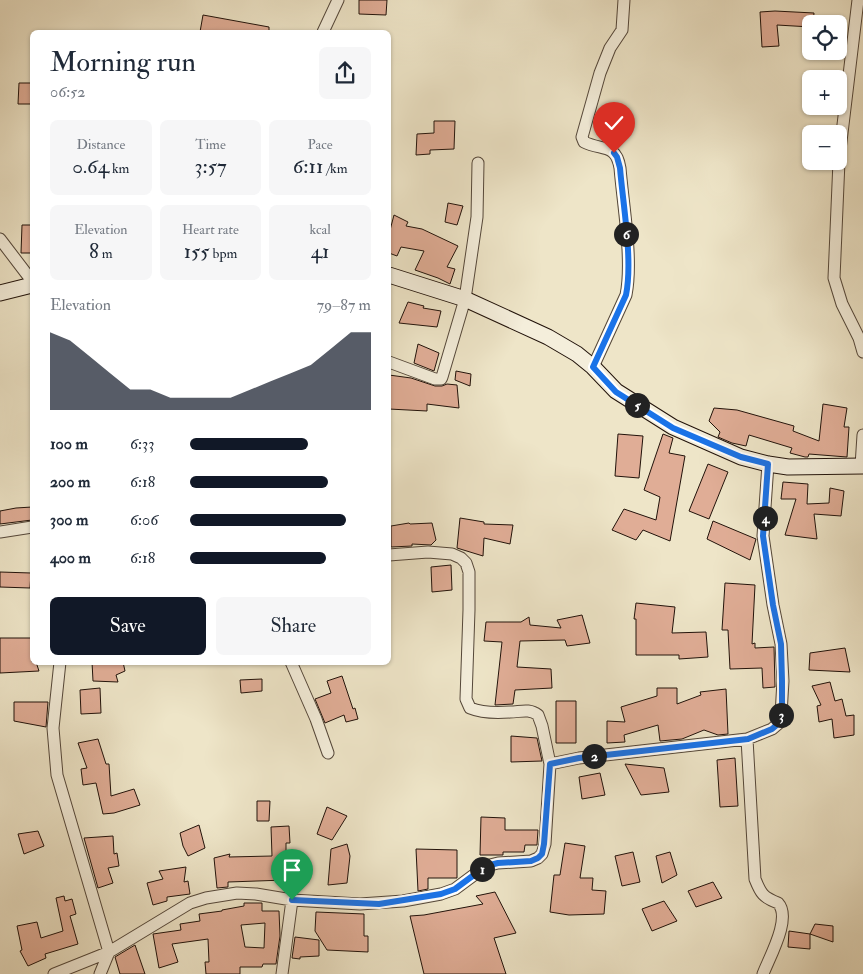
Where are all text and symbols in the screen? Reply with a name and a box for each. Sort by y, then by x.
map controls [802,15,847,170]
button: locate [802,15,847,60]
text: Morning run [50,45,196,80]
button: share [319,47,371,99]
button: + [802,70,847,115]
text: 06:52 [50,82,85,102]
pin [593,102,635,153]
icon: check [600,109,628,137]
button: − [802,125,847,170]
text: Distance [76,136,125,153]
text: Time [195,136,226,153]
text: Pace [308,136,333,153]
text: 0.64 [72,153,109,180]
text: 3:57 [194,153,227,180]
text: 6:11 [293,153,323,180]
text: km [109,160,129,177]
text: /km [323,160,348,177]
text: Elevation [74,221,128,238]
text: Heart rate [182,221,239,238]
text: kcal [309,221,331,238]
pin: 6 [614,222,638,246]
text: 6 [623,226,630,243]
text: 8 [89,238,99,265]
text: 155 [184,238,210,265]
text: 41 [311,238,330,265]
text: m [99,245,113,262]
text: bpm [210,245,237,262]
text: Elevation [50,295,111,315]
text: 79–87 m [317,295,371,315]
pin: 5 [624,392,650,418]
text: 5 [634,397,641,414]
text: 100 m [50,434,88,454]
text: 6:33 [130,434,154,454]
text: 200 m [50,472,90,492]
text: 6:18 [130,472,155,492]
pin: 4 [752,506,778,530]
text: 300 m [50,510,88,530]
text: 6:06 [130,510,158,530]
text: 4 [762,510,769,527]
text: 400 m [50,548,91,568]
text: 6:18 [130,548,155,568]
button: Save [50,597,206,655]
button: Share [216,597,371,655]
pin: 3 [768,702,794,728]
text: 3 [779,707,784,724]
pin: 2 [582,744,606,768]
text: 2 [591,748,598,765]
pin [271,849,313,900]
icon: arrive [278,856,306,884]
pin: 1 [470,856,494,882]
text: 1 [480,861,485,878]

